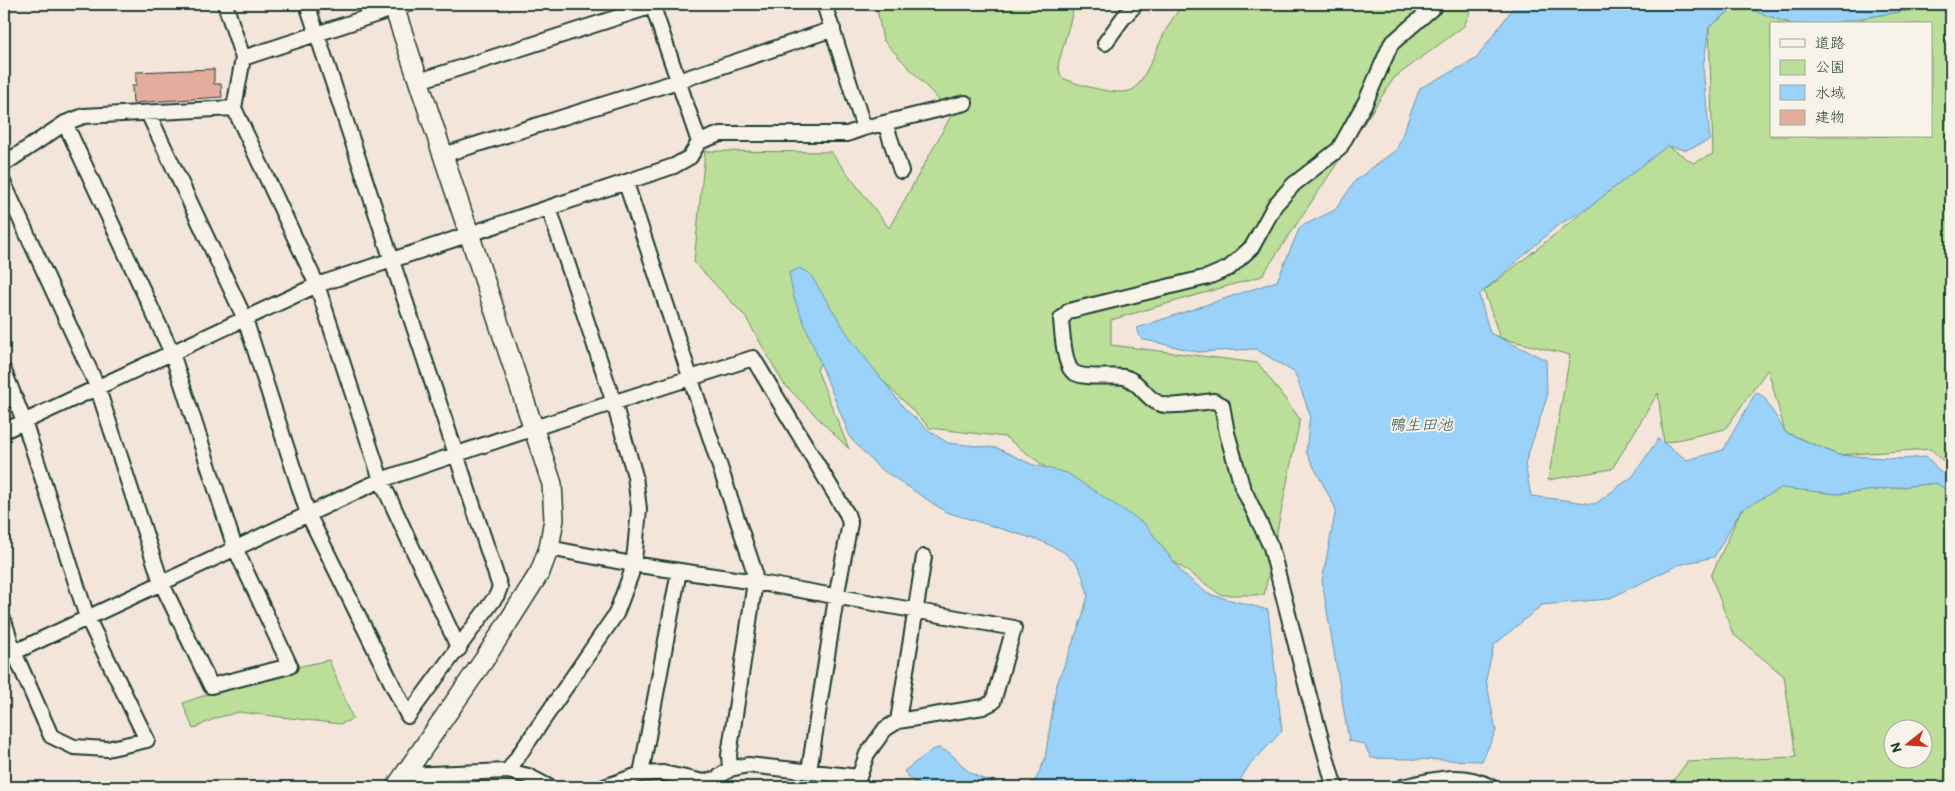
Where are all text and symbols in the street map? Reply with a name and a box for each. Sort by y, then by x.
legend [1770,22,1932,138]
text: 道路 [1815,34,1845,52]
text: 公園 [1815,58,1845,76]
text: 水域 [1815,84,1845,102]
text: 建物 [1815,108,1845,126]
water label: 鴨生田池 [1389,415,1454,434]
north arrow [1882,718,1932,768]
text: N [1887,741,1906,755]

